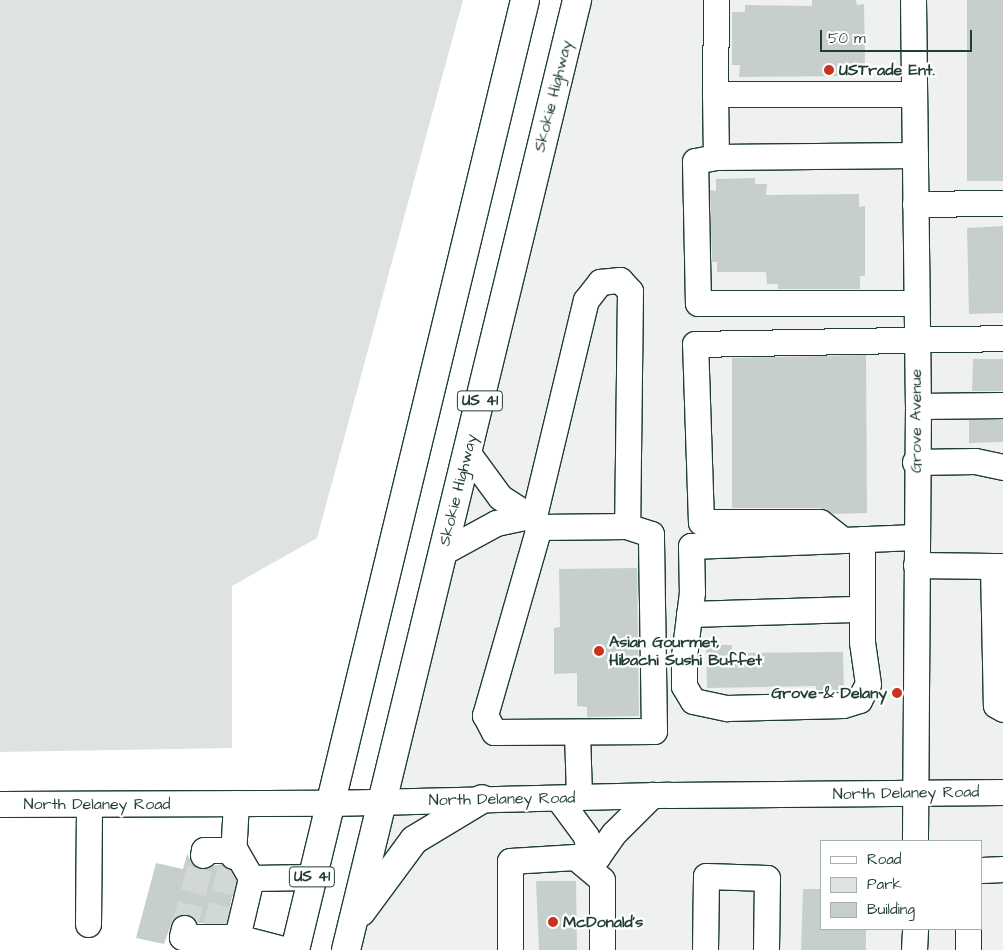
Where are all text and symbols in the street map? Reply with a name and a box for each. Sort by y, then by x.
scale bar [823,20,976,52]
text: 50 m [828,28,866,49]
street label: Skokie Highway [530,38,576,154]
place label: USTrade Ent. [839,60,935,80]
marker: USTrade Ent. [823,64,835,76]
street label: Grove Avenue [906,369,926,473]
road number: US 41 [456,388,504,414]
street label: Skokie Highway [435,432,481,548]
place label: Asian Gourmet, Hibachi Sushi Buffet [609,632,762,670]
marker: Asian Gourmet, Hibachi Sushi Buffet [593,645,605,657]
place label: Grove & Delany [771,683,887,703]
marker: Grove & Delany [891,687,903,699]
street label: North Delaney Road [832,782,980,804]
street label: North Delaney Road [428,788,576,810]
street label: North Delaney Road [24,794,170,814]
legend [820,840,983,930]
text: Road [867,849,901,870]
road number: US 41 [288,864,336,890]
text: Park [867,874,902,895]
text: Building [867,899,915,920]
place label: McDonald's [563,912,643,932]
marker: McDonald's [547,916,559,928]

